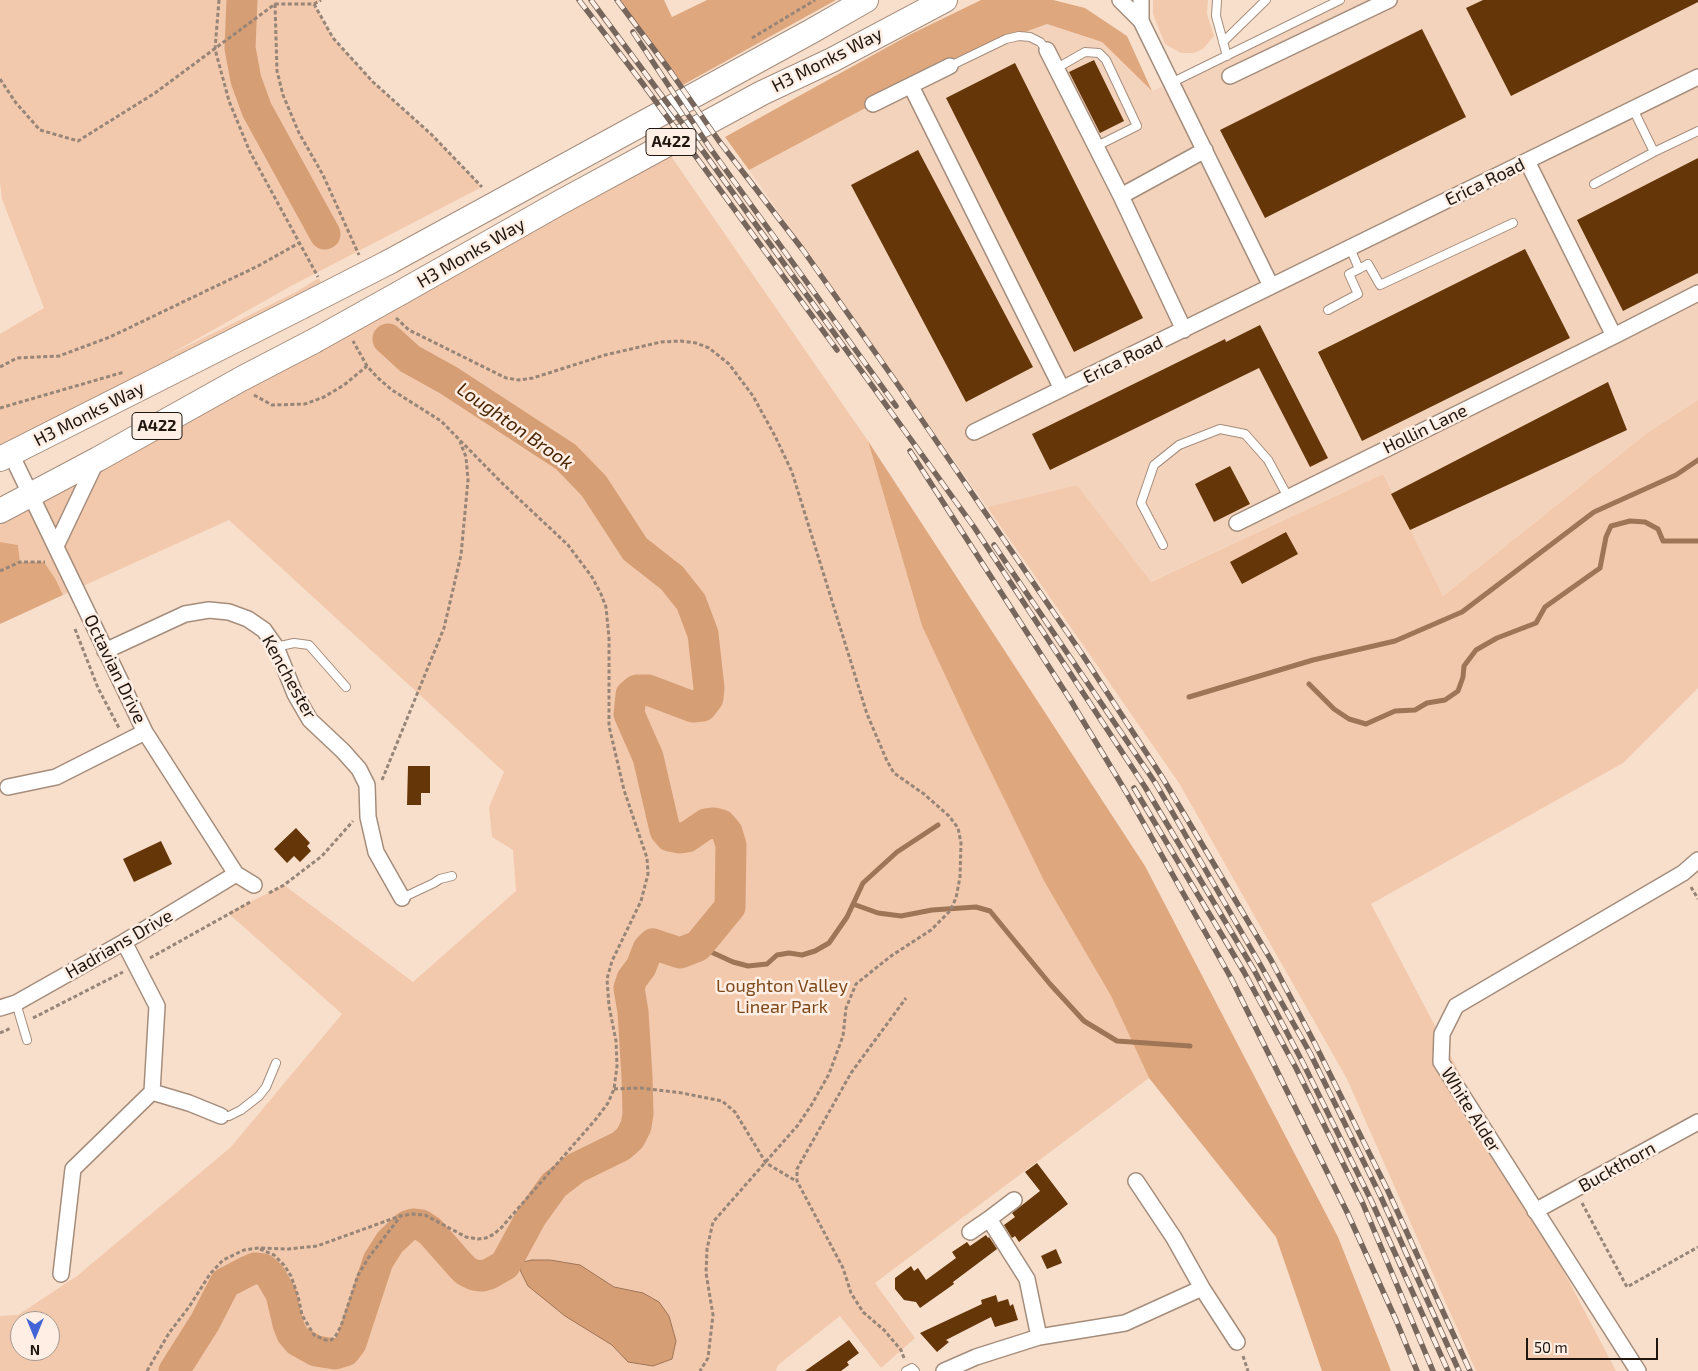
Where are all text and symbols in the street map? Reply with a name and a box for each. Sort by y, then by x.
street label: H3 Monks Way [768,23,886,97]
road number: A422 [646,128,696,156]
street label: Erica Road [1442,153,1528,211]
street label: H3 Monks Way [413,213,529,293]
street label: Erica Road [1080,331,1166,389]
street label: H3 Monks Way [30,377,148,451]
water label: Loughton Brook [453,378,577,474]
street label: Hollin Lane [1379,399,1471,459]
road number: A422 [132,412,182,440]
street label: Octavian Drive [79,611,151,727]
street label: Kenchester [257,631,321,723]
street label: Hadrians Drive [62,905,176,983]
park label: Loughton Valley Linear Park [716,975,848,1018]
street label: White Alder [1436,1063,1506,1157]
street label: Buckthorn [1575,1137,1659,1197]
north arrow [10,1311,60,1361]
scale bar [1528,1328,1660,1360]
text: 50 m [1534,1338,1568,1356]
text: N [30,1342,40,1359]

